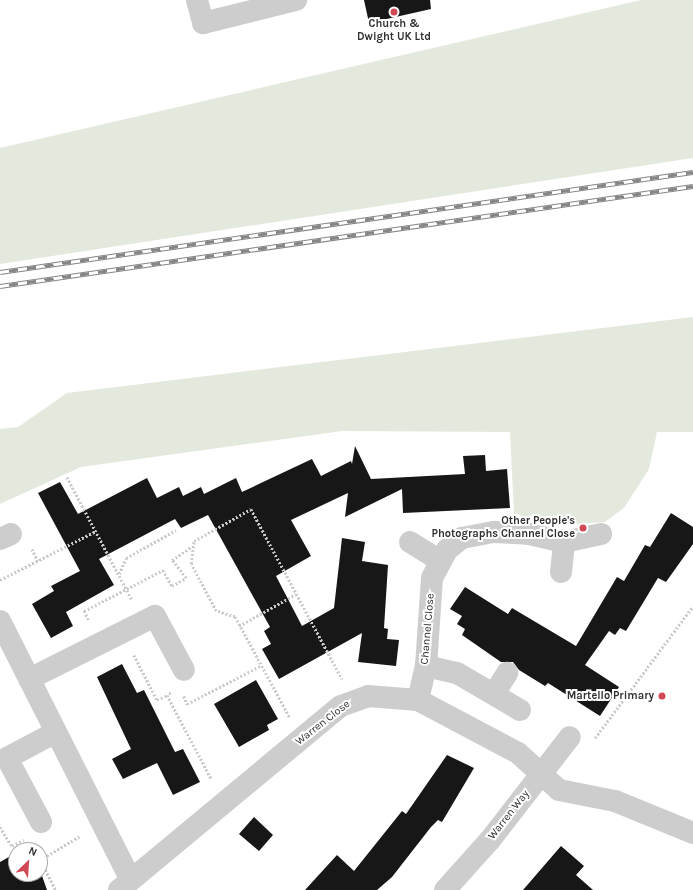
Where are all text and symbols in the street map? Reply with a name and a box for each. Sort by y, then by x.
marker: Church & Dwight UK Ltd [389,7,399,17]
place label: Church & Dwight UK Ltd [357,18,431,44]
place label: Other People's Photographs Channel Close [432,515,575,541]
marker: Other People's Photographs Channel Close [578,523,588,533]
street label: Channel Close [418,593,438,665]
place label: Martello Primary [567,689,654,703]
marker: Martello Primary [657,691,667,701]
street label: Warren Close [293,698,353,748]
street label: Warren Way [486,788,532,842]
north arrow [8,842,48,882]
text: N [27,844,39,859]

